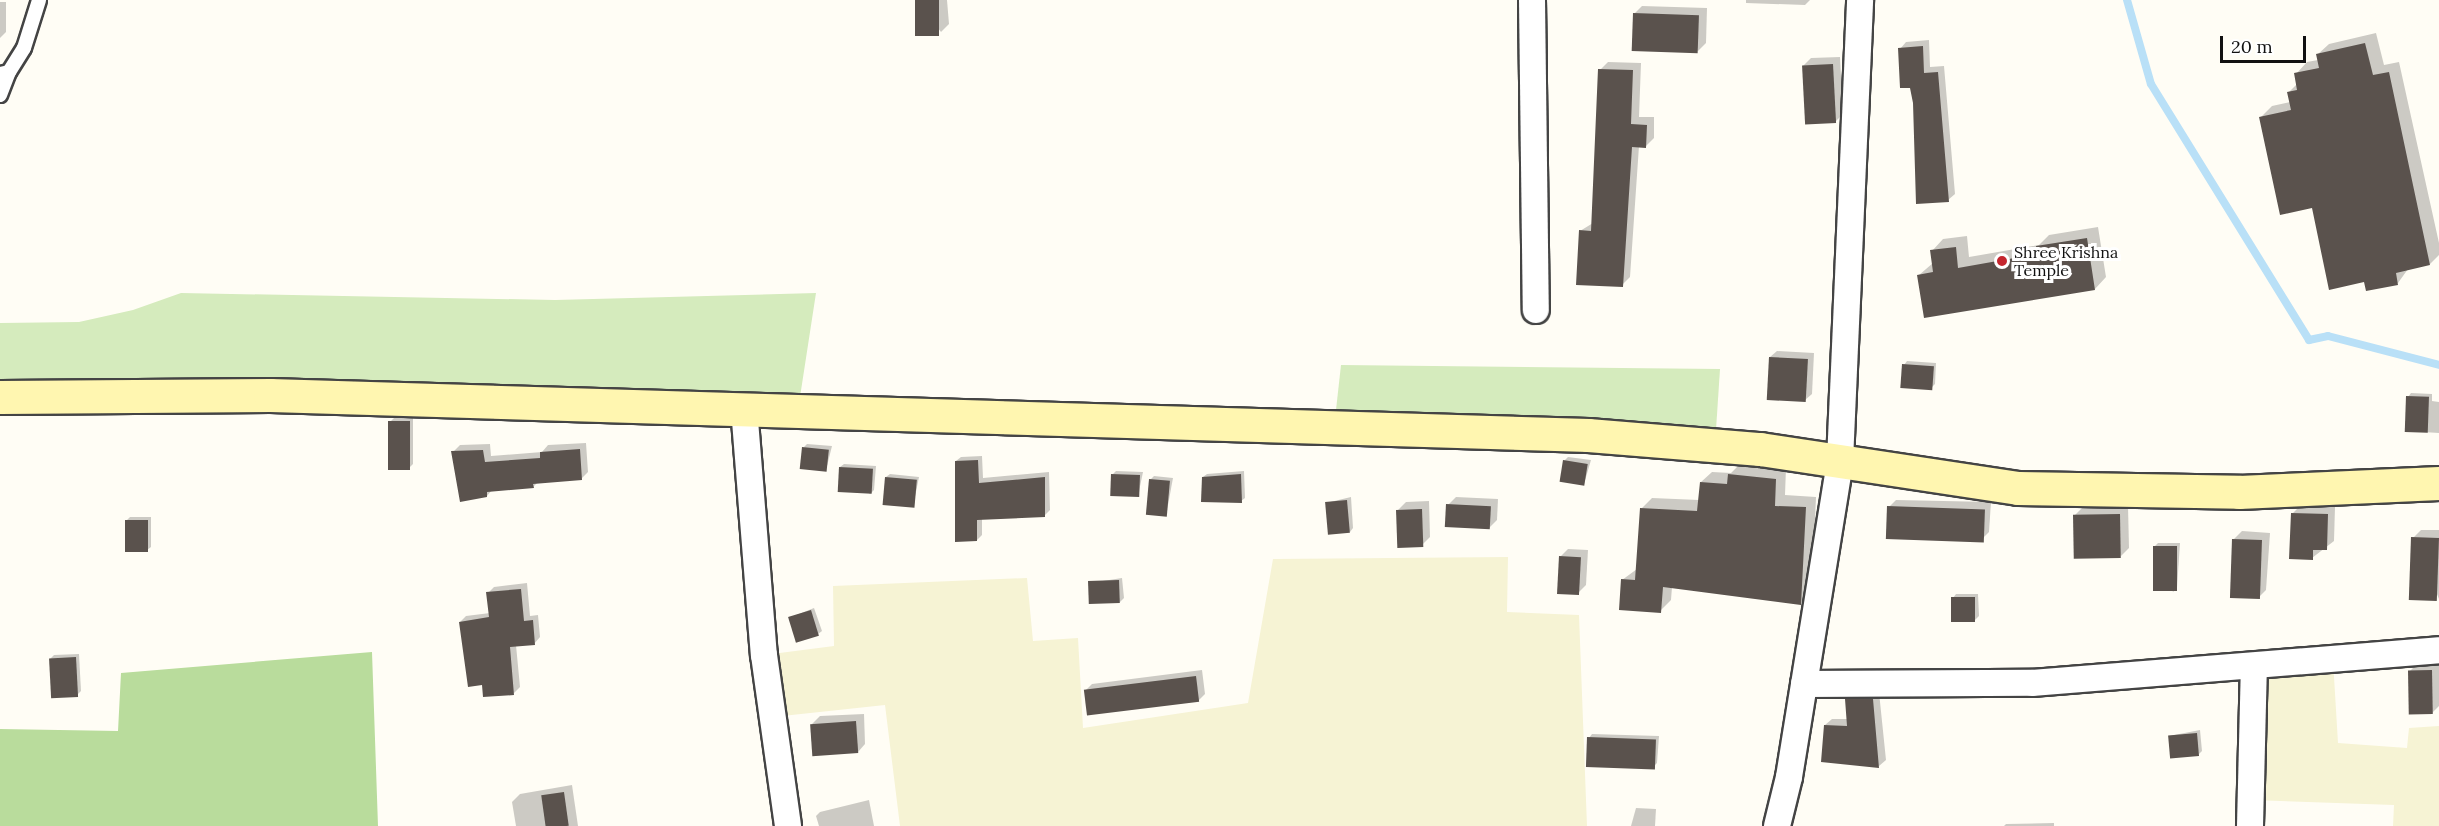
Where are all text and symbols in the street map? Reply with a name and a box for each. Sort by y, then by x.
scale bar [2223,24,2308,62]
text: 20 m [2231,35,2273,58]
place label: Shree Krishna Temple [2014,242,2118,280]
marker: Shree Krishna Temple [1995,254,2009,268]

